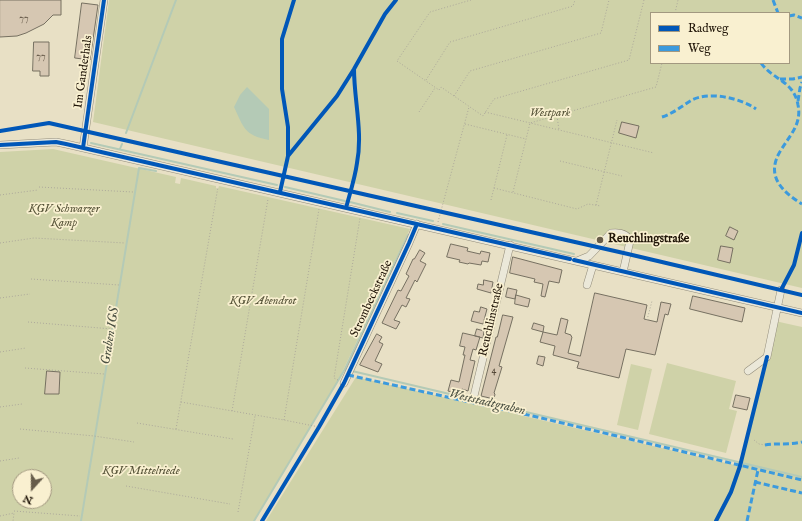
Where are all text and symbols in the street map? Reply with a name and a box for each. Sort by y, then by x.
legend [650,12,790,64]
house number: 77 [19,13,29,25]
text: Radweg [688,21,728,36]
street label: Im Ganderhals [72,35,96,109]
text: Weg [688,41,711,56]
house number: 77 [36,51,46,63]
park label: Westpark [530,107,570,121]
park label: KGV Schwarzer Kamp [28,203,100,231]
place label: Reuchlingstraße [608,233,689,247]
marker: Reuchlingstraße [595,235,605,245]
street label: Strombeckstraße [348,258,396,340]
street label: Reuchlinstraße [477,282,507,358]
park label: KGV Abendrot [230,295,296,309]
water label: Graben IGS [99,306,123,366]
house number: 4 [492,365,496,377]
water label: Weststadtgraben [447,387,527,419]
park label: KGV Mittelriede [102,465,180,479]
north arrow [12,469,52,509]
text: N [21,491,35,508]

